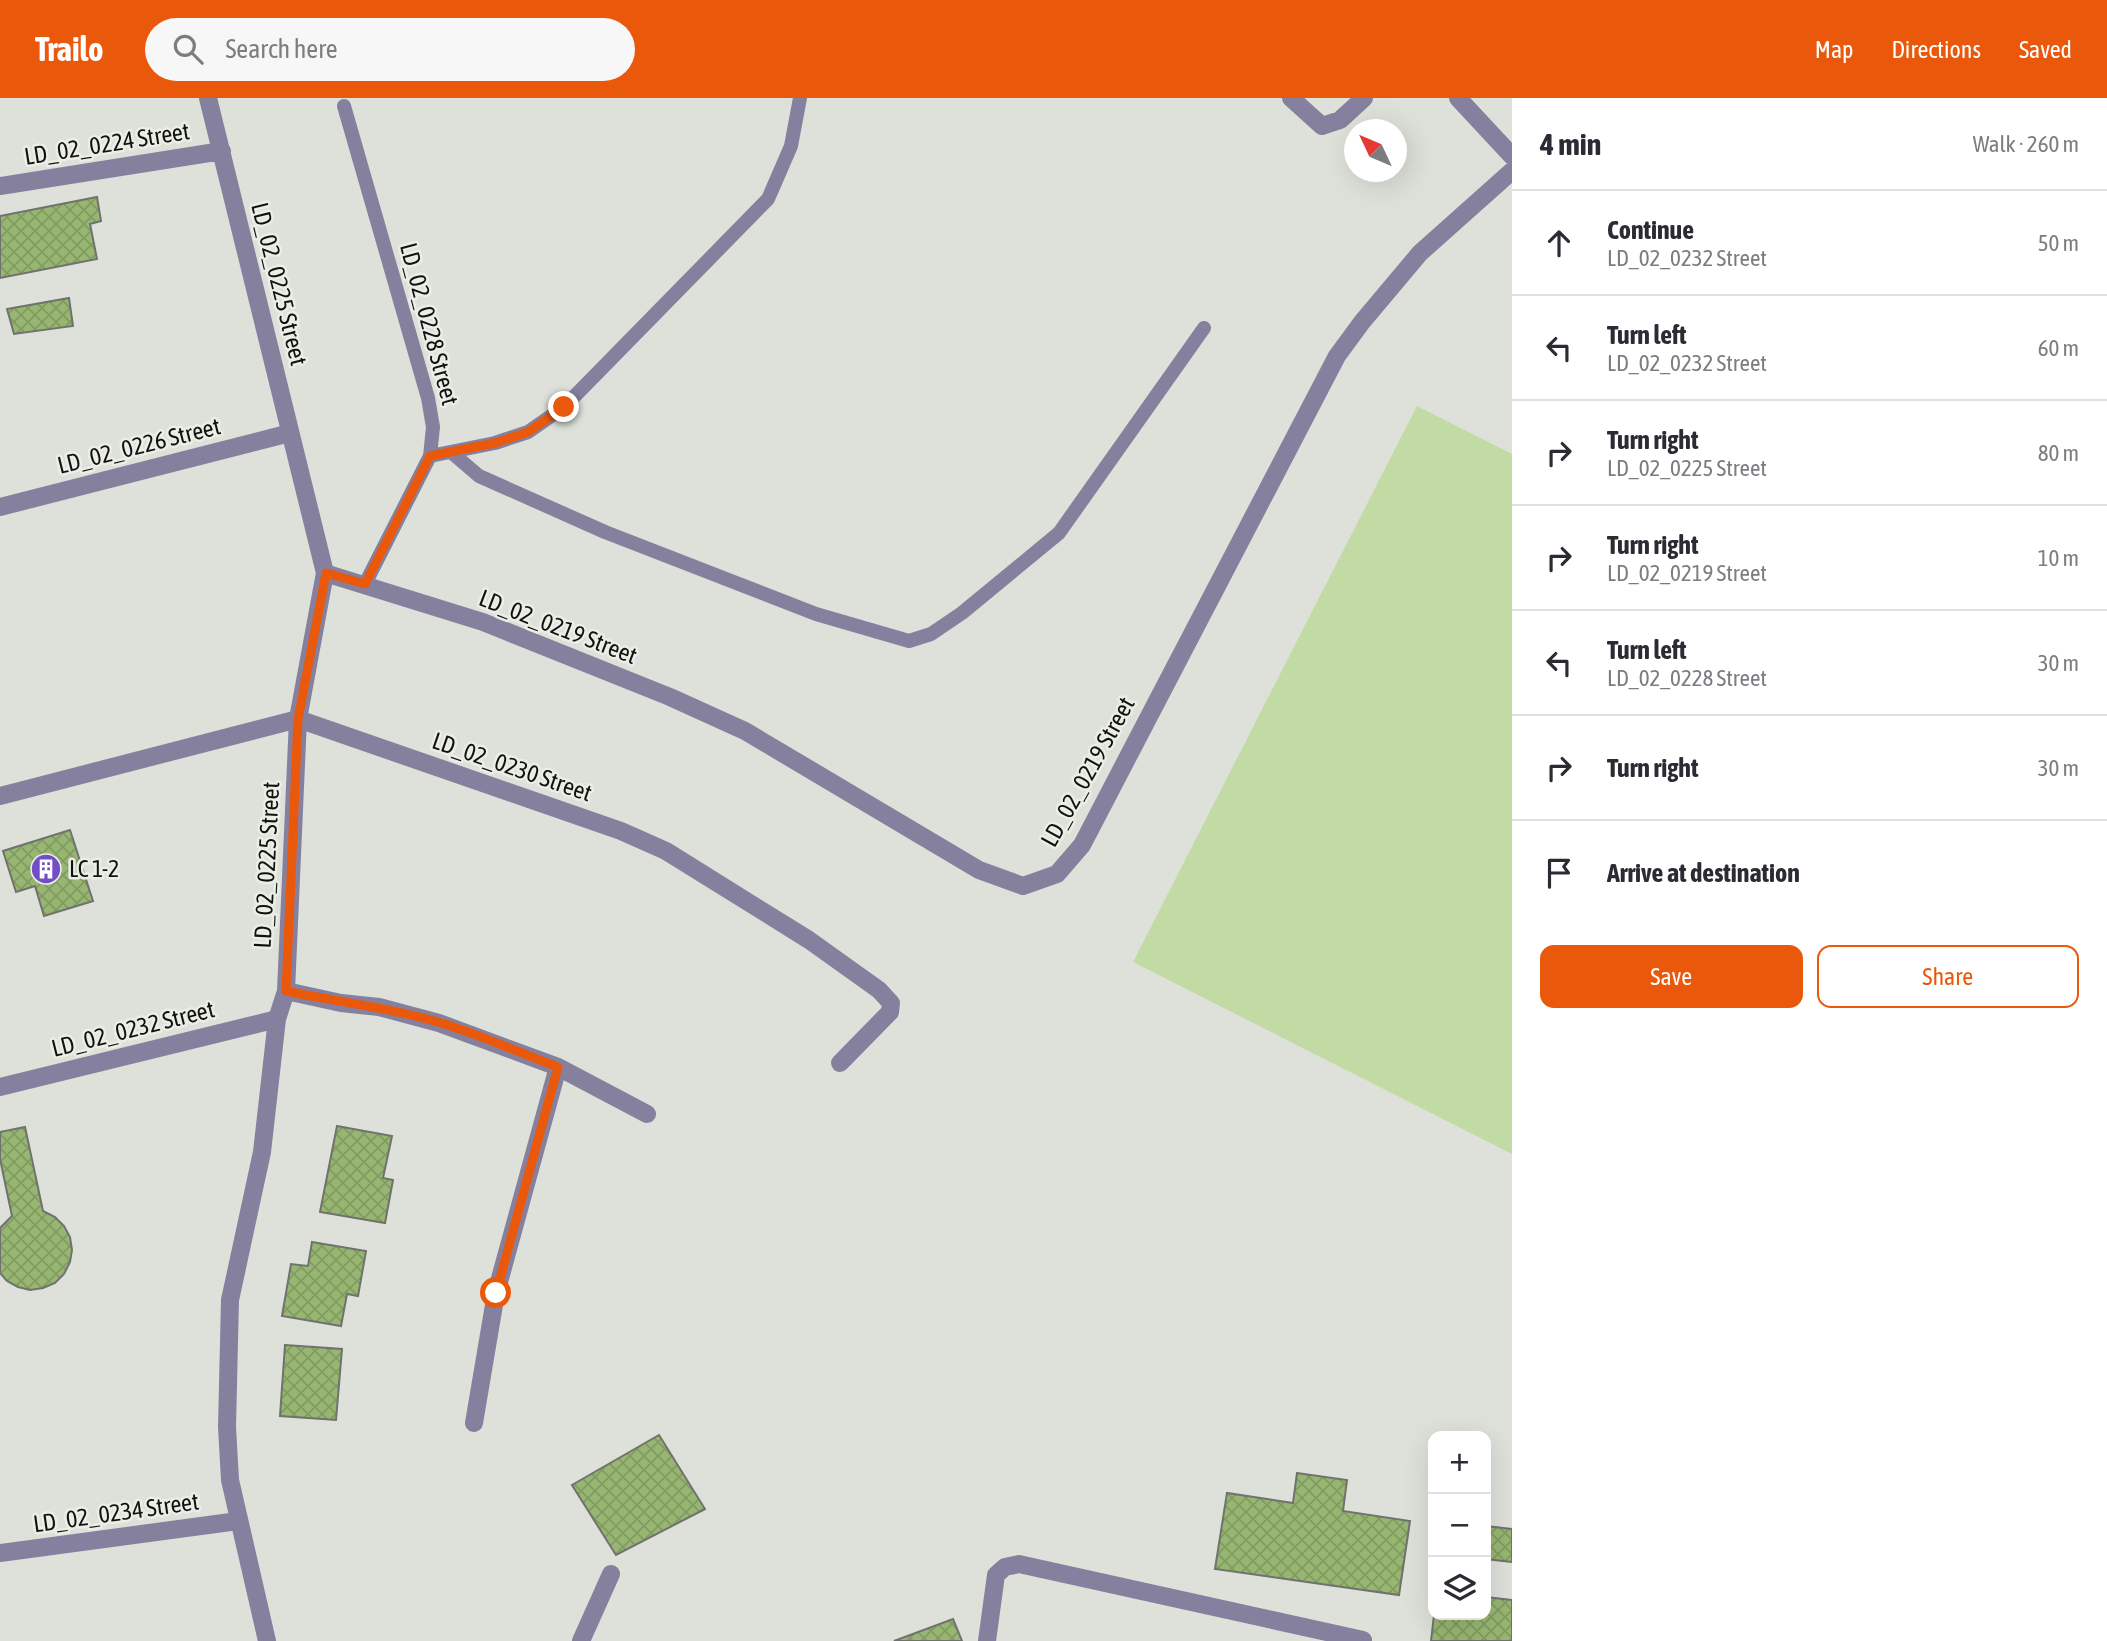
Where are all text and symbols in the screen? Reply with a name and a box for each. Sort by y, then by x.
search box [145,18,635,81]
text: Trailo [35,30,103,68]
icon: search [169,30,207,68]
text: Search here [225,34,338,64]
text: Map [1815,36,1853,63]
text: Directions [1891,36,1981,63]
text: Saved [2019,36,2072,63]
street label: LD_02_0224 Street [22,117,192,170]
north arrow [1344,119,1407,182]
text: 4 min [1540,127,1601,161]
text: Walk · 260 m [1973,131,2079,157]
street label: LD_02_0225 Street [246,200,313,368]
text: Continue [1607,215,1694,245]
icon: ahead [1540,224,1578,262]
text: 50 m [2038,230,2079,256]
street label: LD_02_0228 Street [395,240,464,408]
text: LD_02_0232 Street [1607,245,1767,271]
text: Turn left [1607,320,1687,350]
icon: left [1540,329,1578,367]
text: 60 m [2038,335,2079,361]
text: LD_02_0232 Street [1607,350,1767,376]
route end [548,391,579,422]
street label: LD_02_0226 Street [55,412,223,479]
text: Turn right [1607,425,1698,455]
icon: right [1540,434,1578,472]
text: 80 m [2038,440,2079,466]
text: LD_02_0225 Street [1607,455,1767,481]
text: Turn right [1607,530,1698,560]
icon: right [1540,539,1578,577]
text: 10 m [2038,545,2079,571]
text: LD_02_0219 Street [1607,560,1767,586]
street label: LD_02_0219 Street [475,584,641,669]
text: Turn left [1607,635,1687,665]
icon: left [1540,644,1578,682]
text: 30 m [2038,650,2079,676]
text: LD_02_0228 Street [1607,665,1767,691]
street label: LD_02_0219 Street [1035,692,1140,851]
street label: LD_02_0230 Street [429,727,596,806]
icon: right [1540,749,1578,787]
text: Turn right [1607,753,1698,783]
text: 30 m [2038,755,2079,781]
street label: LD_02_0225 Street [249,781,284,949]
building icon: LC 1-2 [29,852,63,886]
icon: arrive [1540,854,1578,892]
place label: LC 1-2 [69,855,119,882]
text: Arrive at destination [1607,858,1800,888]
button: Save [1540,945,1803,1008]
button: Share [1817,945,2079,1008]
street label: LD_02_0232 Street [49,995,217,1062]
route start [480,1277,511,1308]
map controls [1428,1431,1491,1620]
button: + [1428,1431,1491,1494]
street label: LD_02_0234 Street [31,1488,201,1537]
button: − [1428,1494,1491,1557]
button: layers [1428,1557,1491,1620]

